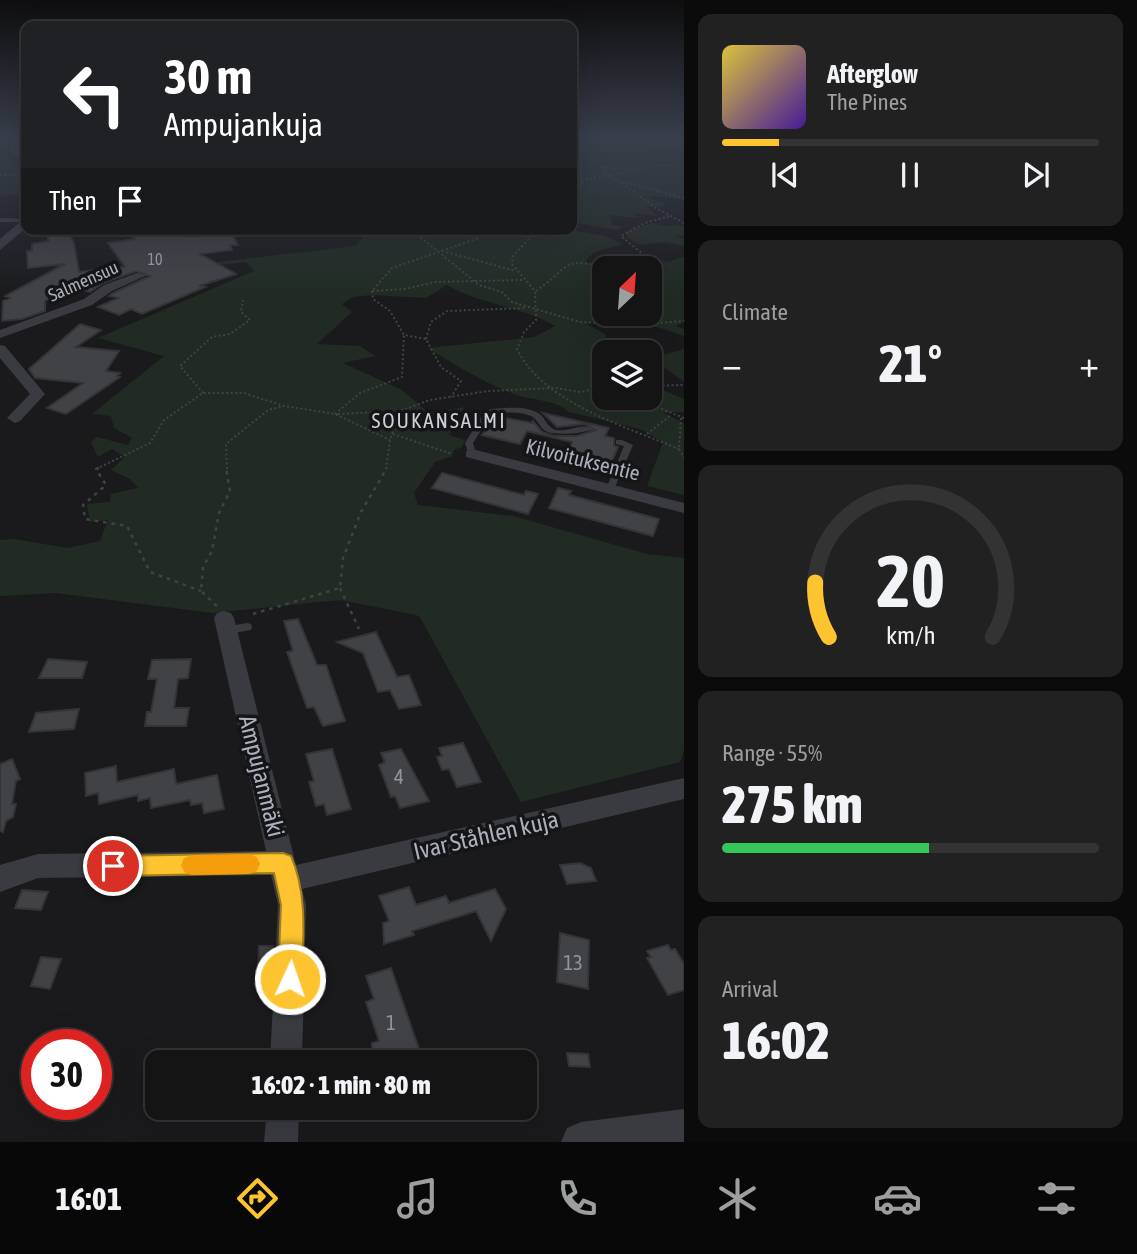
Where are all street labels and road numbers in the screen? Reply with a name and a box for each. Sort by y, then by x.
street label: Salmensuu [45,256,121,306]
street label: Kilvoituksentie [524,433,642,485]
street label: Ampujanmäki [234,713,290,839]
street label: Ivar Ståhlen kuja [411,805,561,865]

